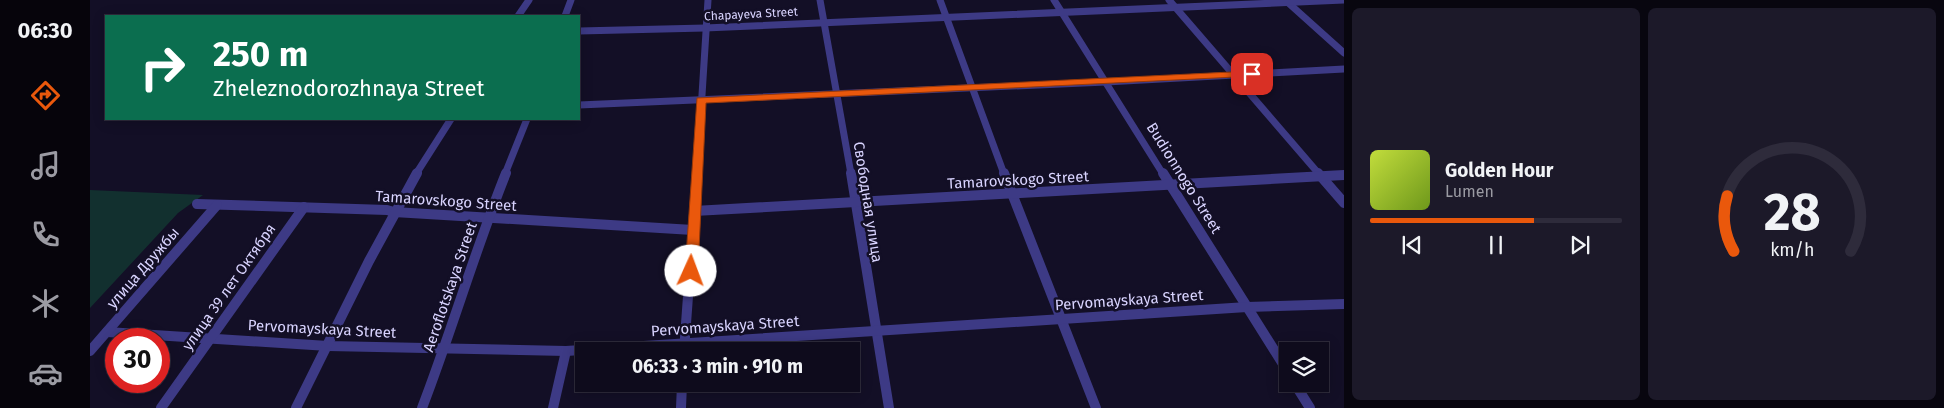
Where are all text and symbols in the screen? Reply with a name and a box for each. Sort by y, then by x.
street label: Chapayeva Street [704,5,799,23]
text: 06:30 [17,17,73,44]
text: 250 m [213,33,308,75]
icon: right [130,35,195,100]
pin [1231,53,1273,95]
icon: arrive [1238,60,1266,88]
text: Zheleznodorozhnaya Street [213,75,484,102]
icon: directions [28,78,63,113]
street label: Budionnogo Street [1143,119,1226,237]
street label: Свободная улица [850,140,886,264]
icon: music [28,148,63,183]
text: Golden Hour [1445,159,1554,182]
street label: Tamarovskogo Street [947,167,1090,193]
text: 28 [1763,181,1821,244]
text: Lumen [1445,182,1494,201]
street label: Tamarovskogo Street [375,187,518,215]
icon: phone [28,217,63,252]
street label: Aeroflotskaya Street [419,219,481,354]
street label: улица 39 лет Октября [178,220,280,354]
street label: улица Дружбы [103,224,183,312]
icon: previous [1398,231,1426,259]
icon: pause [1482,231,1510,259]
icon: next [1566,231,1594,259]
text: km/h [1770,239,1814,261]
position arrow [664,244,716,296]
icon: climate [28,286,63,321]
street label: Pervomayskaya Street [1054,286,1204,314]
street label: Pervomayskaya Street [650,312,800,340]
street label: Pervomayskaya Street [247,316,397,342]
speed limit sign: 30 [105,328,170,393]
map controls [1279,342,1329,392]
button: layers [1279,342,1329,392]
text: 06:33 · 3 min · 910 m [632,355,803,378]
icon: car [28,356,63,391]

